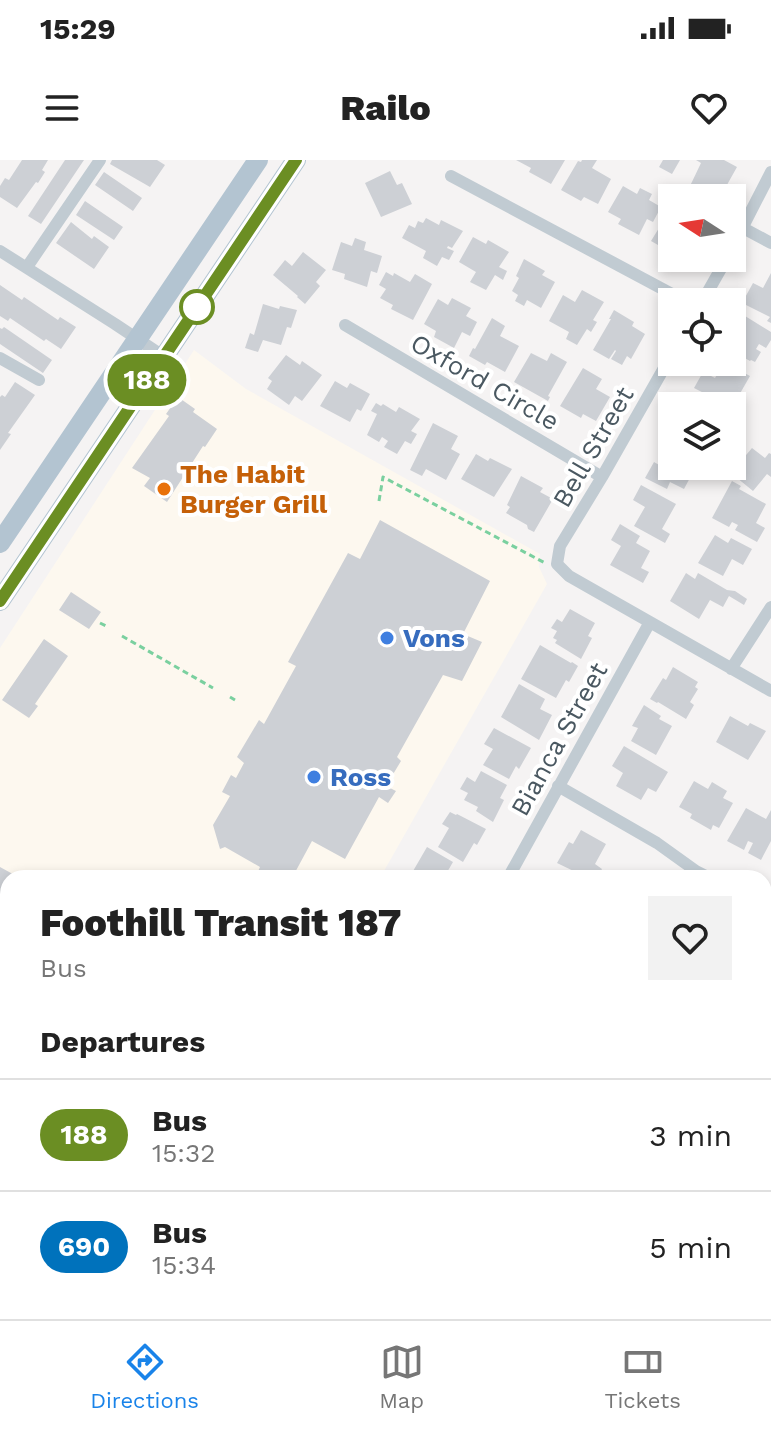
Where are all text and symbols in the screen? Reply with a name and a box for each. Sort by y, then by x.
text: 15:29 [40,11,116,46]
icon: menu [40,86,84,130]
icon: heart [687,86,731,130]
text: Railo [340,87,431,129]
north arrow [658,184,746,272]
map controls [658,184,746,480]
button: locate [658,288,746,376]
unlabelled marker [180,290,214,324]
street label: Oxford Circle [406,327,564,437]
line badge: 188 [101,354,193,406]
text: 188 [123,363,171,396]
street label: Bell Street [546,381,640,513]
button: layers [658,392,746,480]
place label: The Habit Burger Grill [180,459,328,519]
marker: The Habit Burger Grill [155,480,173,498]
place label: Vons [403,623,465,653]
marker: Vons [378,629,396,647]
street label: Bianca Street [505,657,614,821]
place label: Ross [330,762,391,792]
marker: Ross [305,768,323,786]
button: heart [648,896,732,980]
text: Foothill Transit 187 [40,901,402,945]
text: Bus [40,953,87,983]
text: Departures [40,1024,205,1059]
text: Bus [152,1103,207,1138]
text: 188 [60,1118,108,1151]
text: 3 min [649,1118,732,1153]
text: 15:32 [152,1138,215,1168]
text: Bus [152,1215,207,1250]
text: 690 [58,1230,110,1263]
text: 5 min [649,1230,732,1265]
text: 15:34 [152,1250,216,1280]
tab: Directions [90,1340,199,1413]
tab: Map [379,1340,424,1413]
tab: Tickets [604,1340,681,1413]

